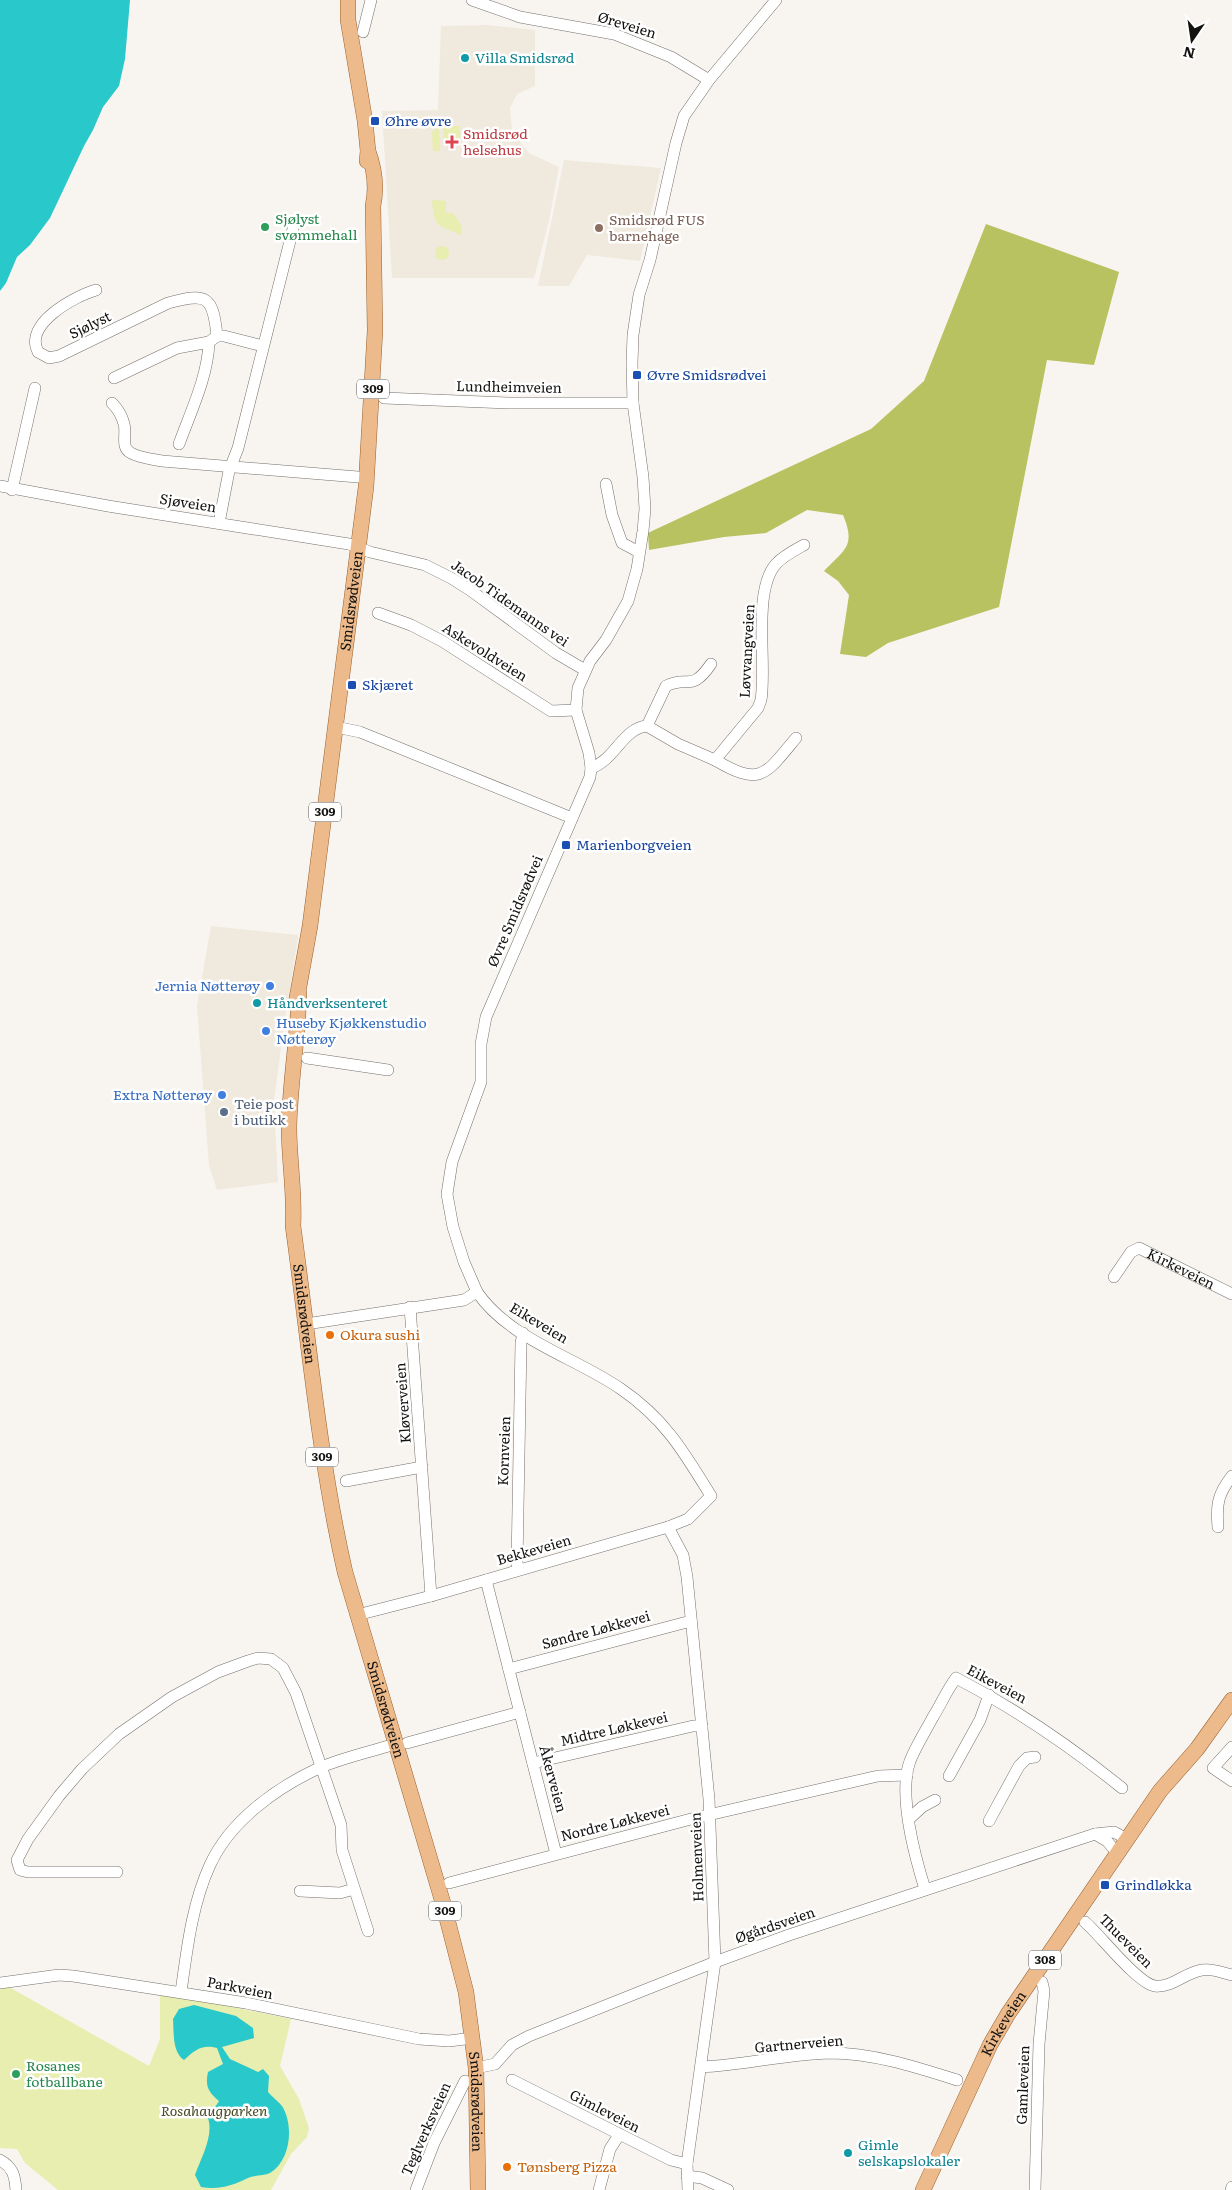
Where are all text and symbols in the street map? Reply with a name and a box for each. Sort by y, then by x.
street label: Øreveien [595,6,659,42]
north arrow [1167,15,1217,65]
text: N [1181,43,1197,65]
place label: Villa Smidsrød [475,47,575,67]
marker: Villa Smidsrød [459,52,471,64]
place label: Øhre øvre [385,110,451,130]
marker: Øhre øvre [369,115,381,127]
place label: Smidsrød helsehus [463,123,528,159]
marker: Smidsrød helsehus [445,135,459,149]
place label: Sjølyst svømmehall [275,208,358,244]
place label: Smidsrød FUS barnehage [609,209,705,245]
marker: Sjølyst svømmehall [259,221,271,233]
marker: Smidsrød FUS barnehage [593,222,605,234]
street label: Sjølyst [65,305,114,343]
place label: Øvre Smidsrødvei [647,364,767,384]
marker: Øvre Smidsrødvei [631,369,643,381]
street label: Lundheimveien [456,375,562,397]
road number: 309 [357,379,389,398]
street label: Sjøveien [158,488,218,516]
street label: Smidsrødveien [334,550,367,652]
street label: Jacob Tidemanns vei [448,554,574,651]
street label: Løvvangveien [734,603,758,698]
street label: Askevoldveien [439,617,532,685]
place label: Skjæret [362,674,414,694]
marker: Skjæret [346,679,358,691]
road number: 309 [309,802,341,822]
place label: Marienborgveien [576,834,692,854]
marker: Marienborgveien [560,839,572,851]
street label: Øvre Smidsrødvei [482,851,547,970]
place label: Jernia Nøtterøy [155,975,261,995]
marker: Jernia Nøtterøy [264,980,276,992]
place label: Håndverksenteret [267,992,388,1012]
marker: Håndverksenteret [251,997,263,1009]
place label: Huseby Kjøkkenstudio Nøtterøy [276,1012,427,1048]
marker: Huseby Kjøkkenstudio Nøtterøy [260,1025,272,1037]
place label: Extra Nøtterøy [113,1084,213,1104]
marker: Extra Nøtterøy [216,1089,228,1101]
place label: Teie post i butikk [234,1093,294,1129]
marker: Teie post i butikk [218,1106,230,1118]
street label: Kirkeveien [1144,1243,1219,1293]
street label: Smidsrødveien [289,1262,321,1365]
street label: Eikeveien [506,1297,573,1348]
place label: Okura sushi [340,1324,420,1344]
marker: Okura sushi [324,1329,336,1341]
street label: Kløverveien [389,1362,415,1444]
street label: Kornveien [492,1416,514,1486]
road number: 309 [306,1448,338,1466]
street label: Bekkeveien [494,1529,573,1569]
street label: Søndre Løkkevei [539,1605,652,1653]
street label: Smidsrødveien [363,1658,411,1760]
street label: Eikeveien [964,1659,1031,1707]
street label: Midtre Løkkevei [558,1706,670,1750]
street label: Åkerveien [535,1743,573,1815]
street label: Nordre Løkkevei [558,1799,672,1845]
street label: Holmenveien [684,1812,708,1902]
place label: Grindløkka [1115,1874,1192,1894]
marker: Grindløkka [1099,1879,1111,1891]
street label: Øgårdsveien [732,1901,817,1947]
road number: 309 [429,1902,461,1920]
street label: Thueveien [1095,1909,1158,1972]
road number: 308 [1029,1950,1061,1970]
street label: Parkveien [205,1971,275,2003]
street label: Kirkeveien [975,1986,1030,2059]
street label: Gartnerveien [754,2029,844,2057]
street label: Gamleveien [1011,2045,1033,2125]
street label: Smidsrødveien [465,2050,488,2152]
place label: Rosanes fotballbane [26,2055,103,2091]
marker: Rosanes fotballbane [10,2068,22,2080]
street label: Teglverksveien [395,2078,455,2179]
street label: Gimleveien [567,2084,644,2136]
park label: Rosahaugparken [161,2100,268,2120]
place label: Gimle selskapslokaler [858,2134,960,2170]
marker: Gimle selskapslokaler [842,2147,854,2159]
place label: Tønsberg Pizza [517,2156,617,2176]
marker: Tønsberg Pizza [501,2161,513,2173]

